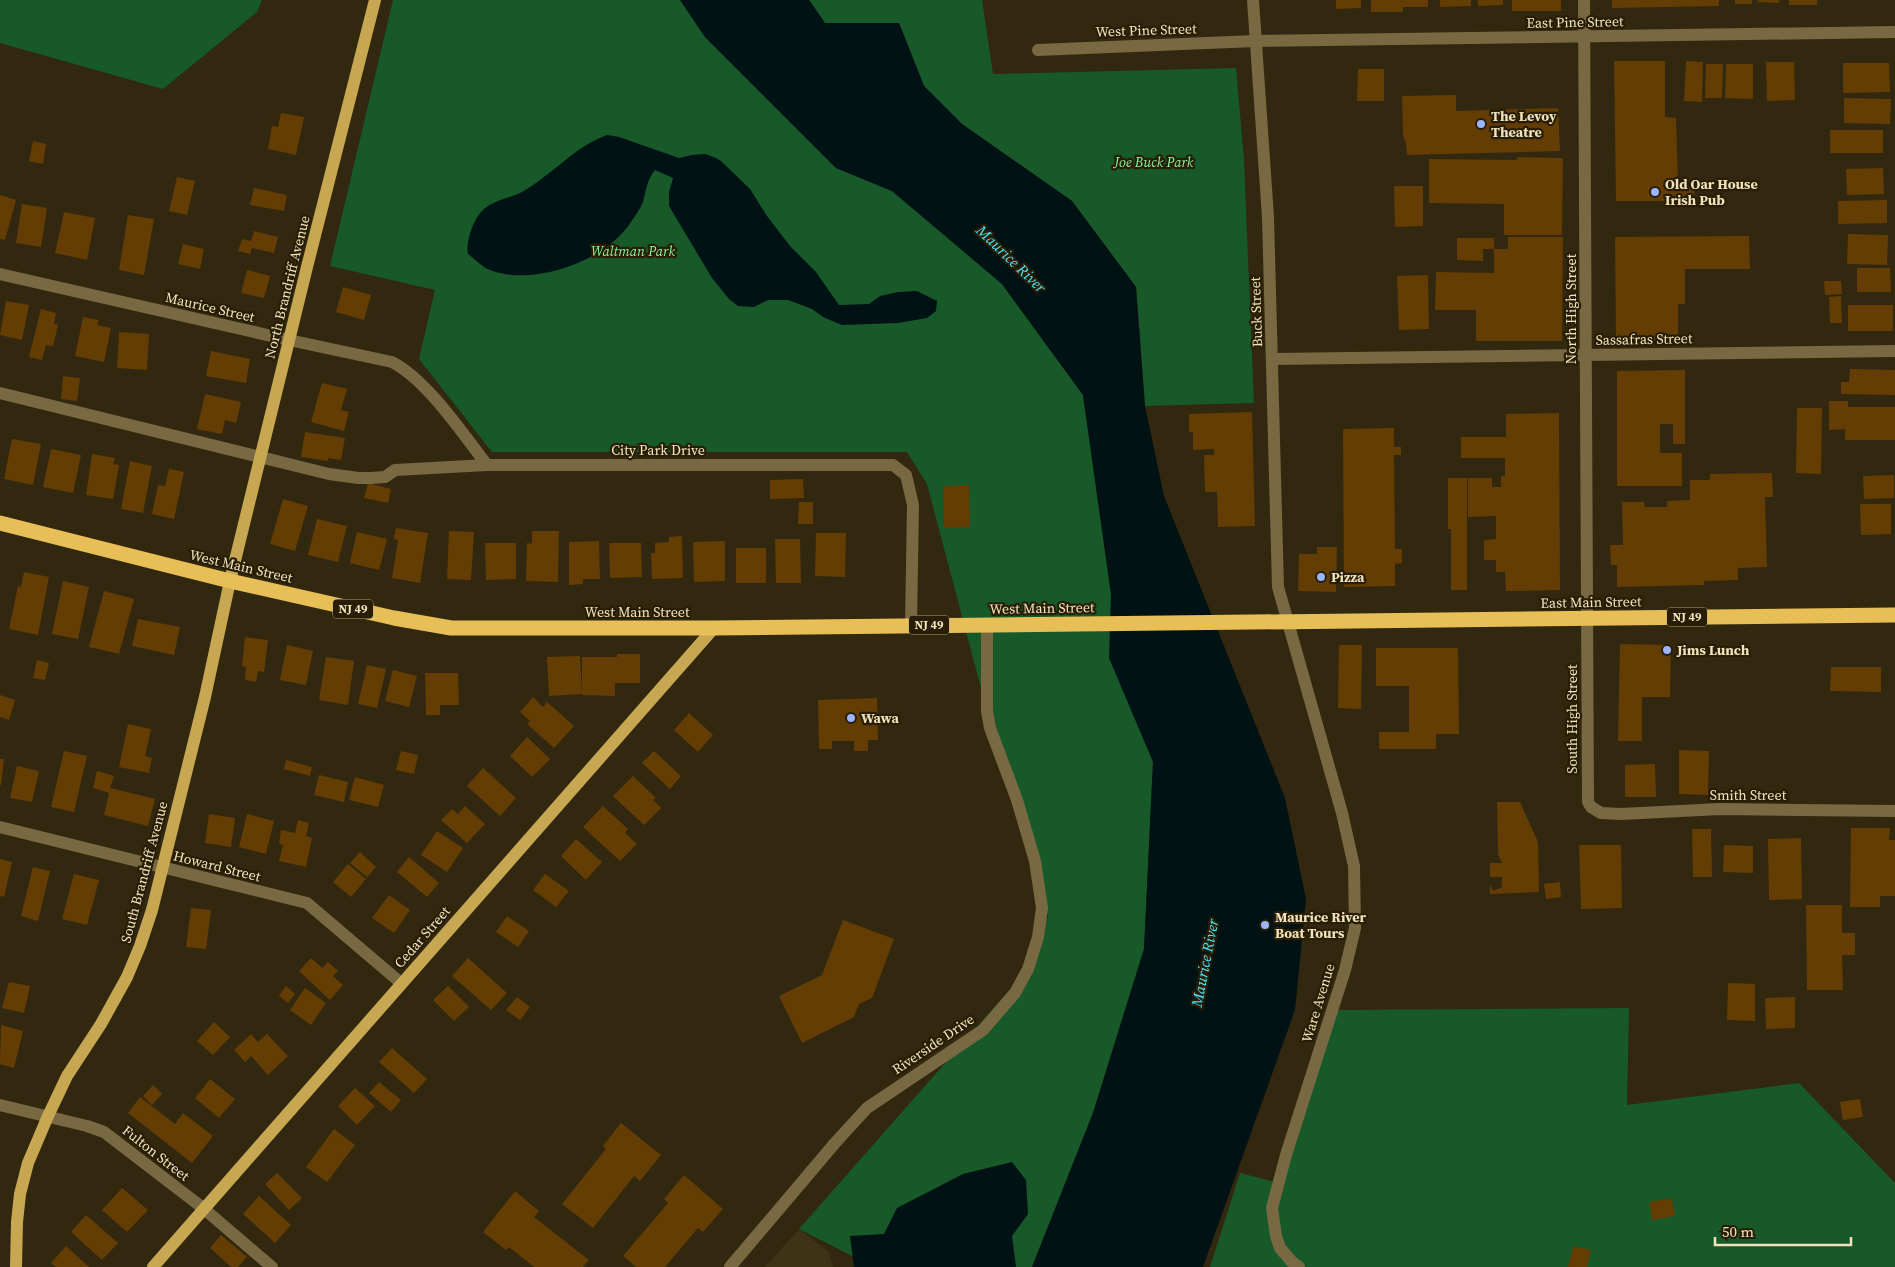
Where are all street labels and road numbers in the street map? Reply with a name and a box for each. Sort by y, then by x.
street label: East Pine Street [1526,11,1624,33]
street label: West Pine Street [1095,18,1197,42]
street label: North Brandriff Avenue [260,213,314,361]
street label: North High Street [1561,253,1581,364]
street label: Buck Street [1245,276,1267,347]
street label: Maurice Street [163,287,257,327]
street label: Sassafras Street [1595,328,1693,350]
street label: City Park Drive [611,440,705,460]
street label: West Main Street [188,544,295,588]
street label: East Main Street [1540,591,1642,613]
street label: West Main Street [989,597,1095,619]
road number: NJ 49 [333,600,373,618]
street label: West Main Street [584,602,690,622]
road number: NJ 49 [1667,608,1707,626]
road number: NJ 49 [909,616,949,634]
street label: South High Street [1562,664,1582,774]
street label: Smith Street [1710,785,1787,805]
street label: South Brandriff Avenue [115,799,173,945]
street label: Howard Street [171,846,263,887]
street label: Cedar Street [389,901,455,972]
street label: Ware Avenue [1296,961,1340,1045]
street label: Riverside Drive [888,1009,978,1079]
street label: Fulton Street [118,1120,194,1186]

